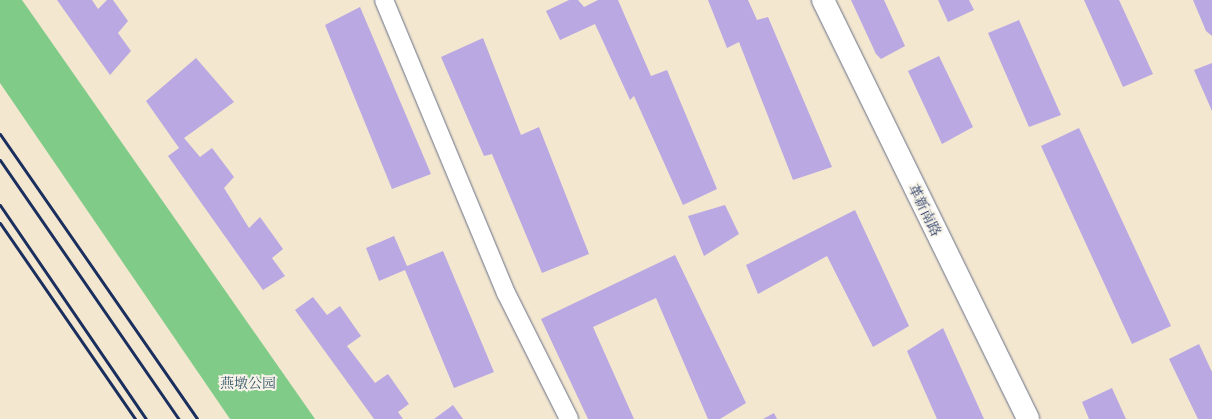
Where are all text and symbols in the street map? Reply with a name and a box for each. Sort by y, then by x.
street label: 革新南路 [905,181,945,239]
park label: 燕墩公园 [220,375,276,391]

